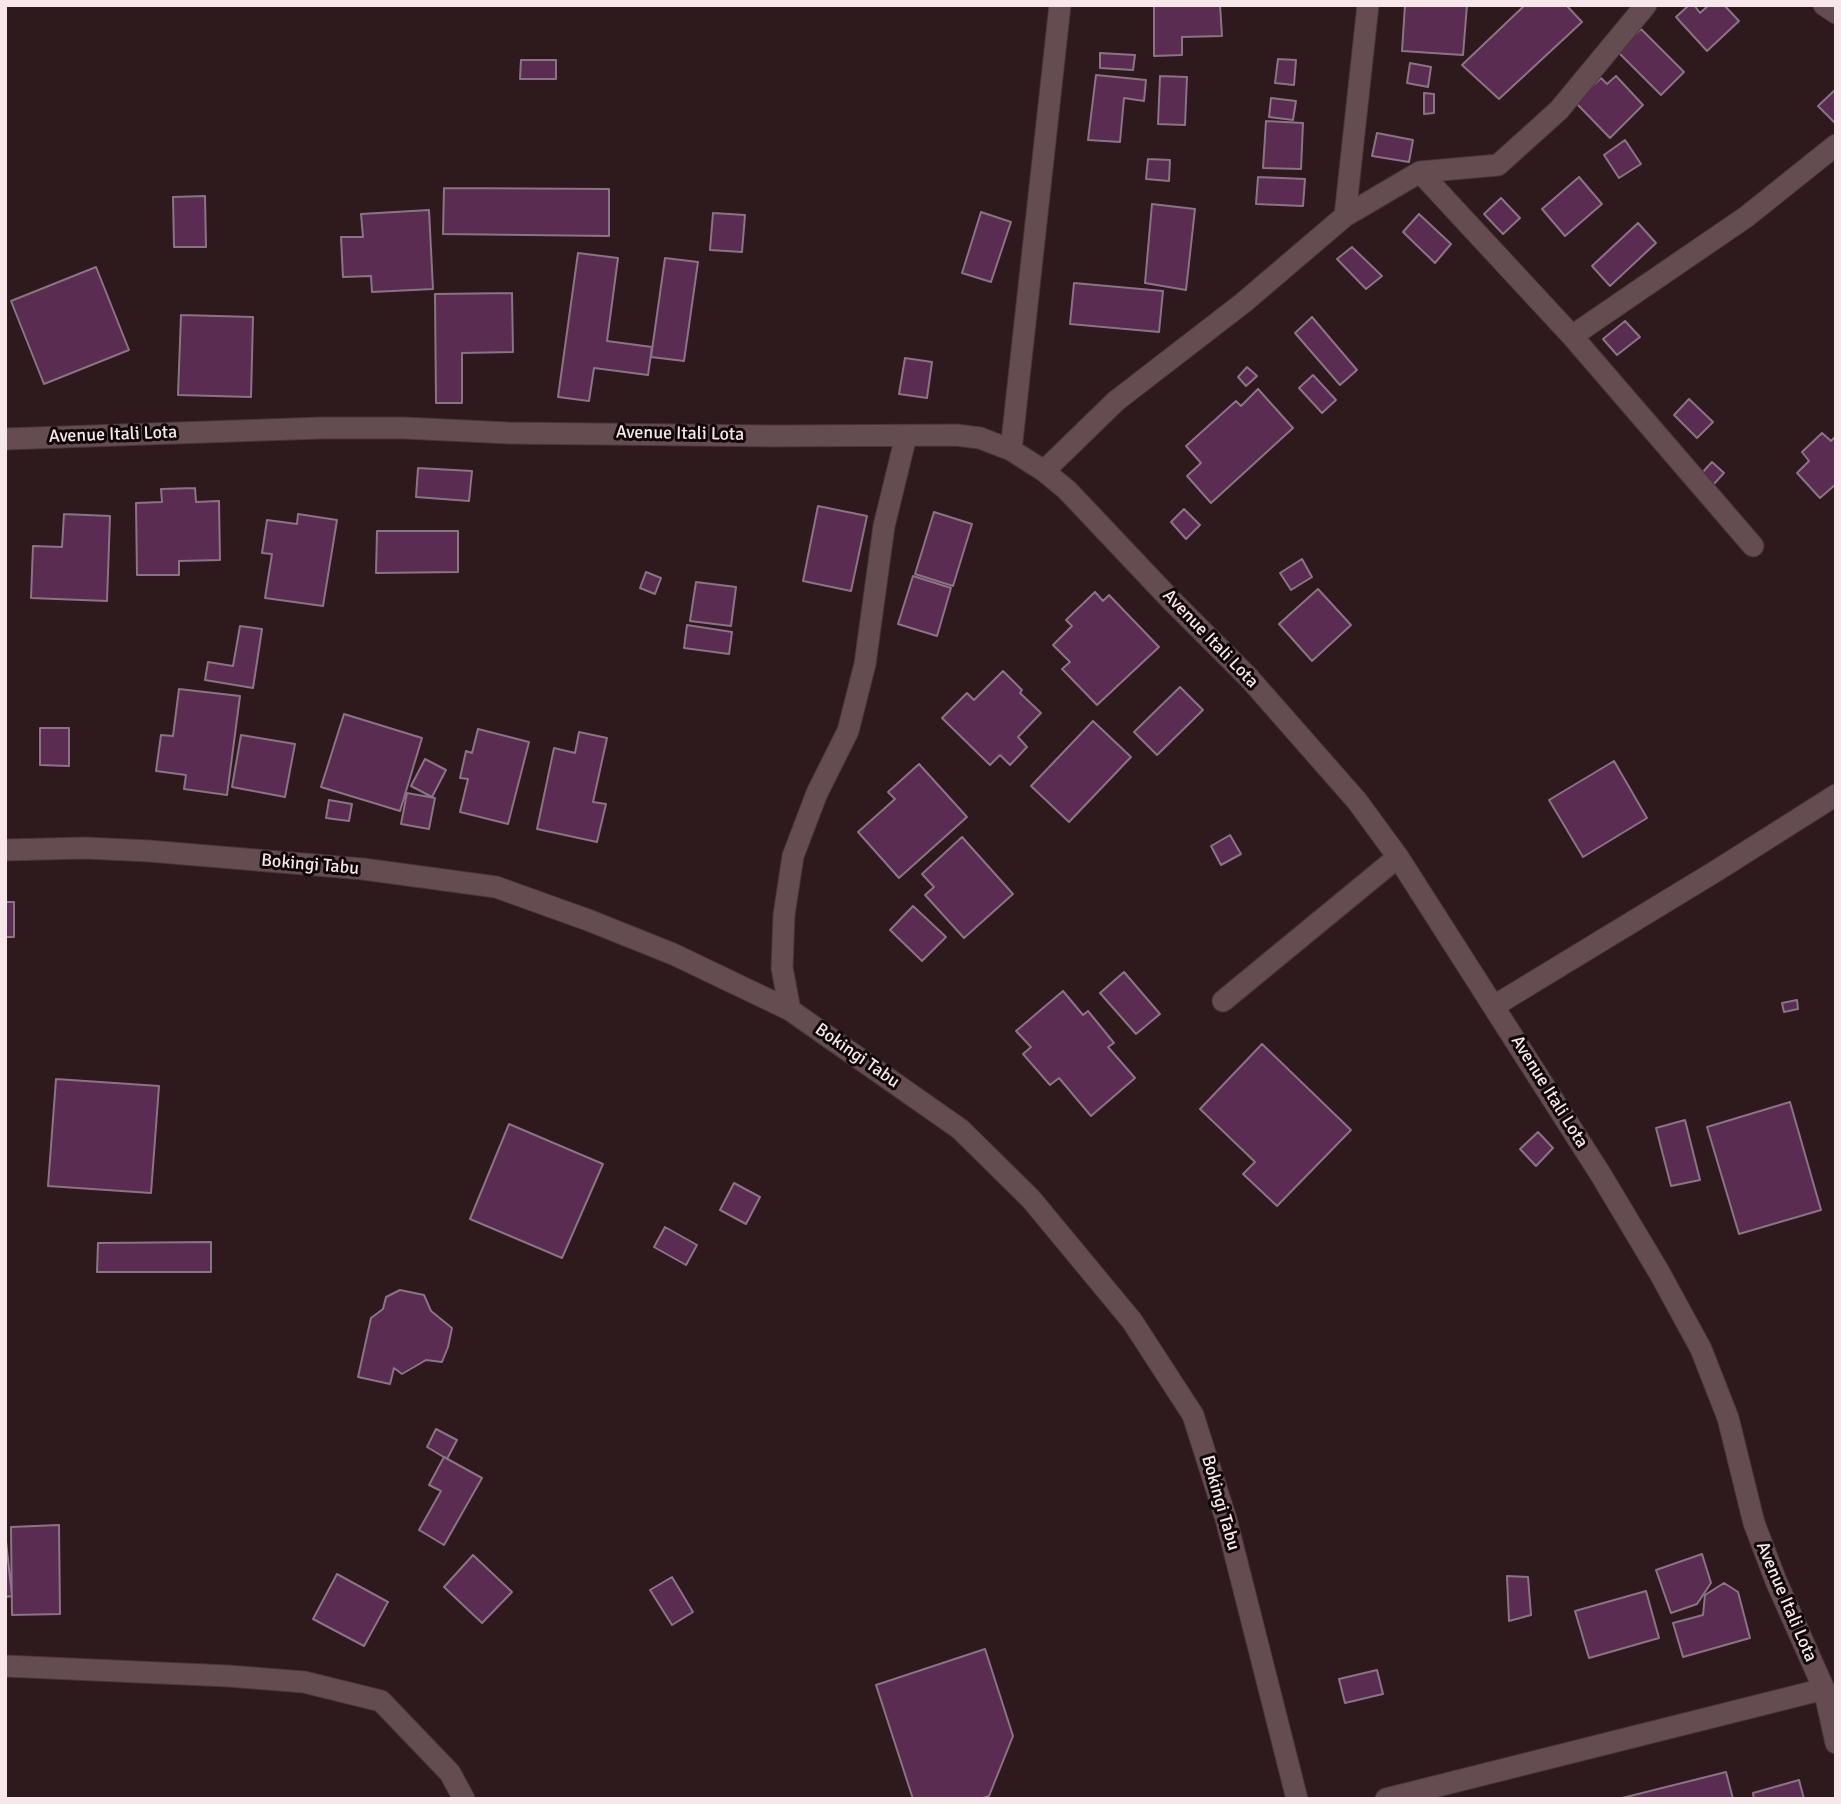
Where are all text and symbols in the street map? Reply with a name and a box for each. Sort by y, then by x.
street label: Avenue Itali Lota [48,422,178,448]
street label: Avenue Itali Lota [616,422,744,446]
street label: Avenue Itali Lota [1158,585,1262,693]
street label: Bokingi Tabu [260,850,360,880]
street label: Bokingi Tabu [811,1019,903,1093]
street label: Avenue Itali Lota [1506,1032,1592,1152]
street label: Bokingi Tabu [1196,1453,1244,1553]
street label: Avenue Itali Lota [1751,1539,1821,1665]

